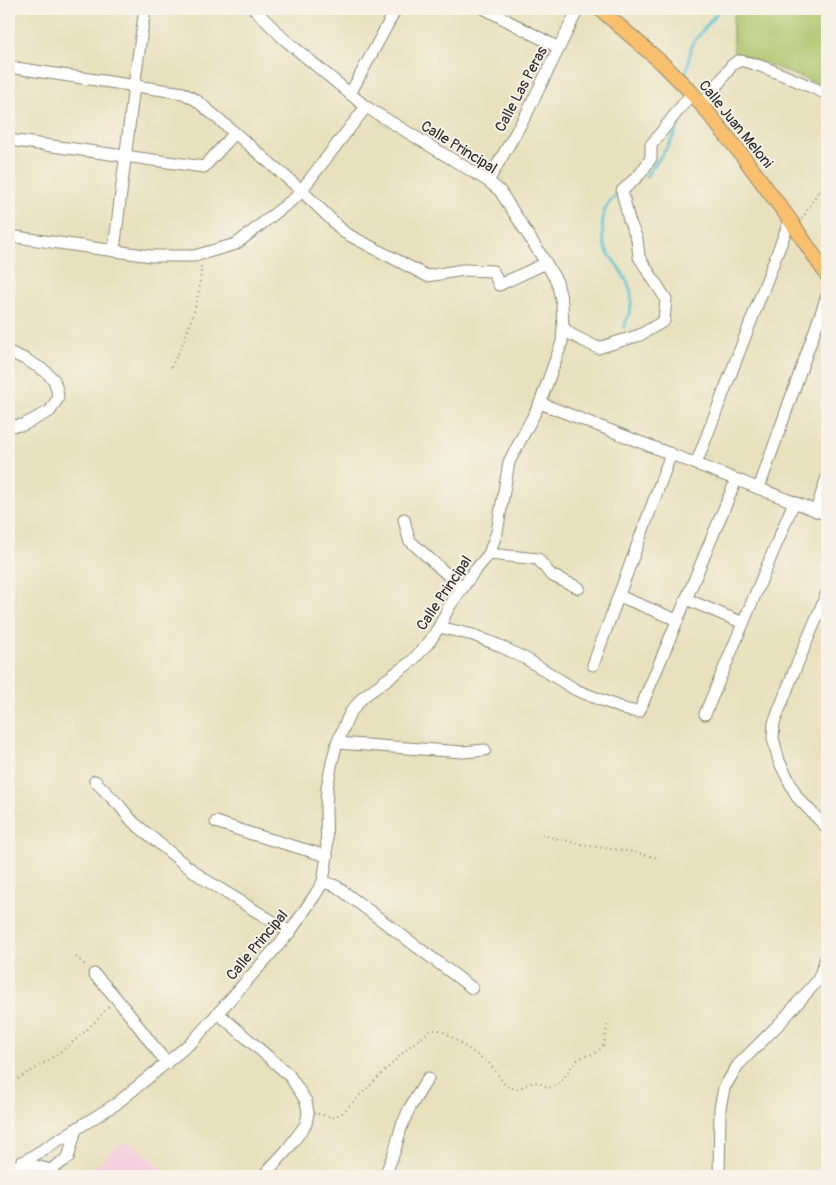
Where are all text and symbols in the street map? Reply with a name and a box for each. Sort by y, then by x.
street label: Calle Las Peras [491,43,552,135]
street label: Calle Juan Meloni [694,76,777,172]
street label: Calle Principal [417,117,500,178]
street label: Calle Principal [412,552,476,634]
street label: Calle Principal [222,906,292,984]

